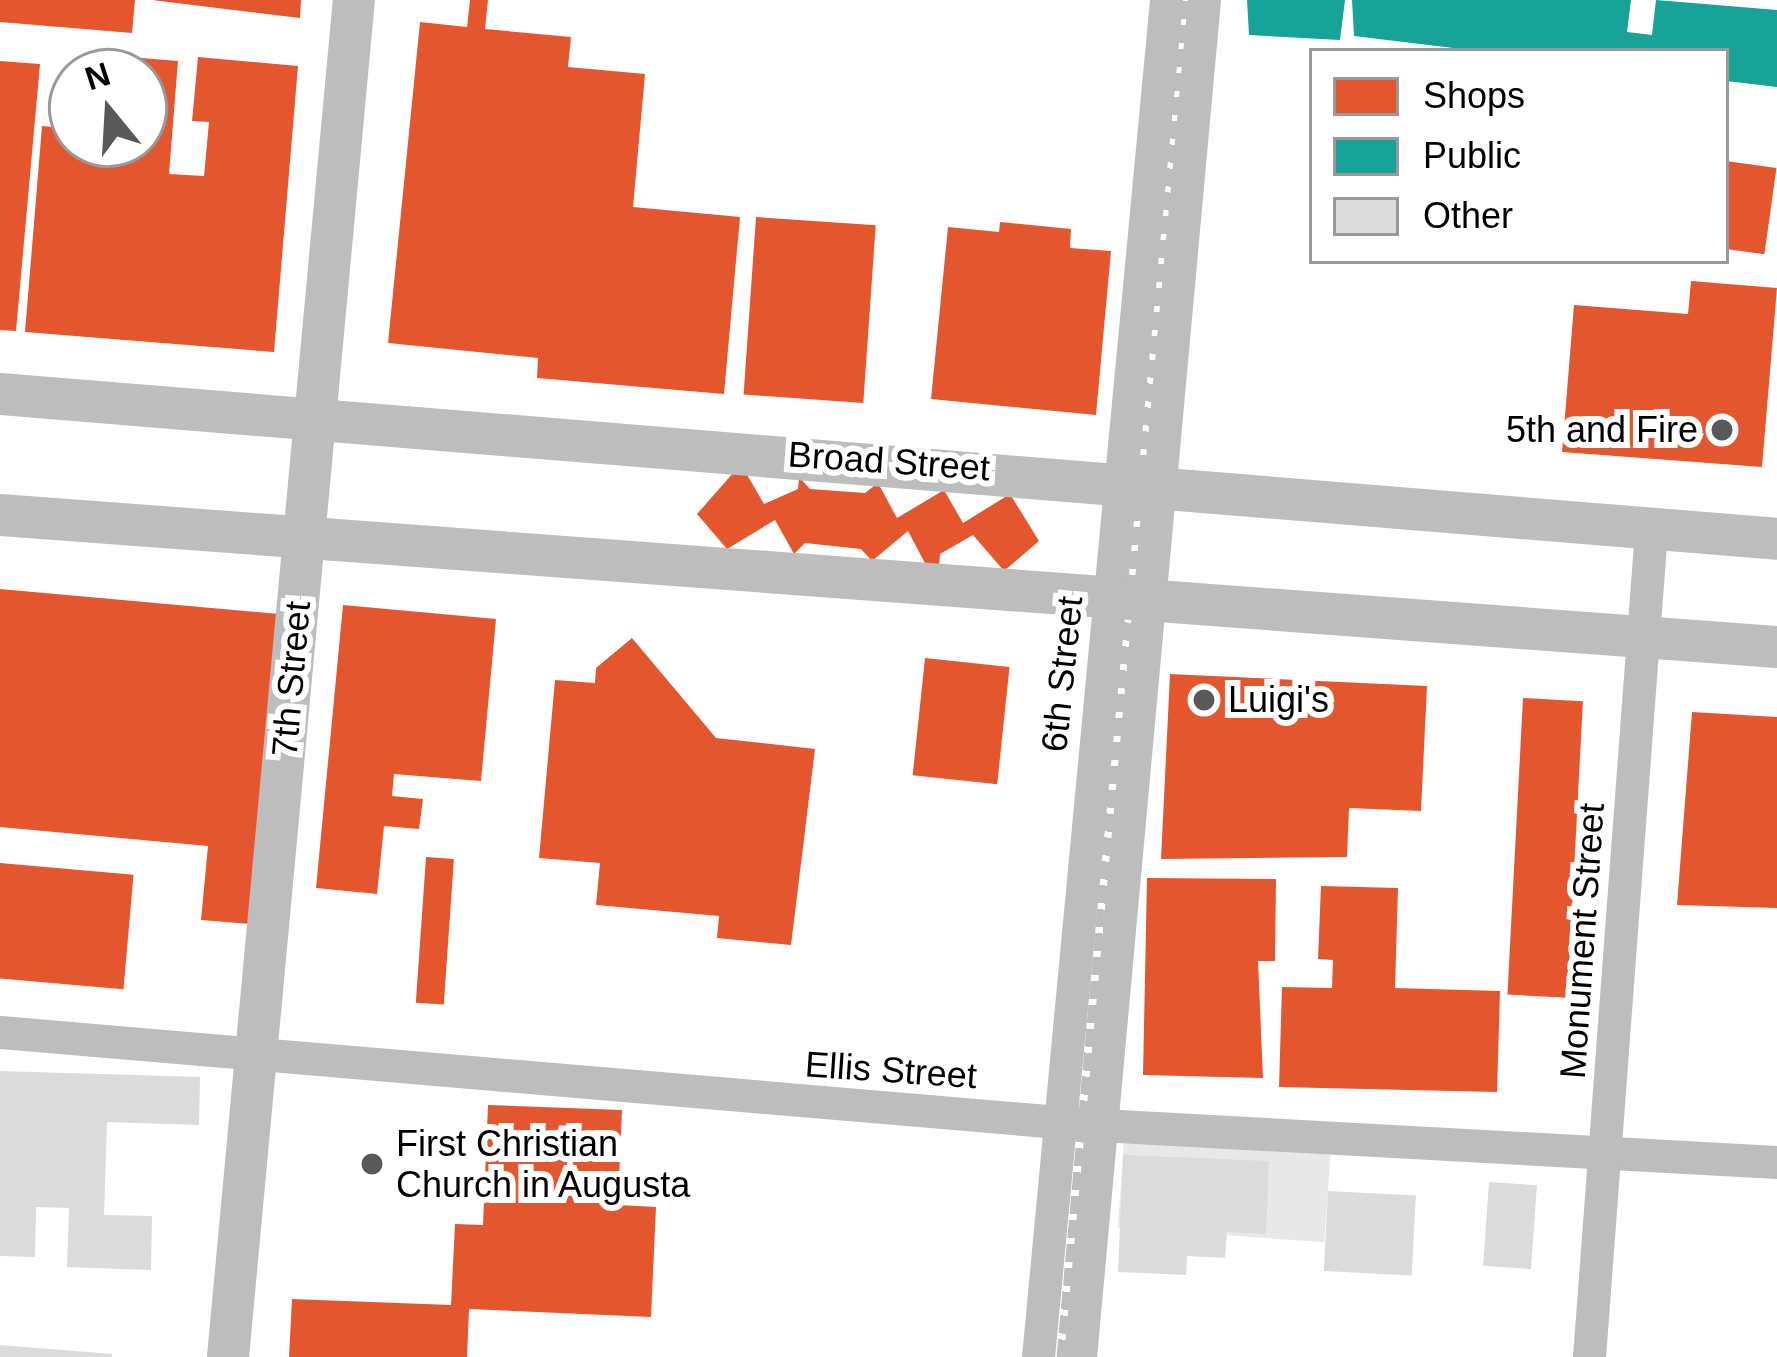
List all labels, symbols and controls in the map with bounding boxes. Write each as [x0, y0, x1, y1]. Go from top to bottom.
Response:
north arrow [48, 48, 168, 168]
legend [1309, 48, 1729, 264]
text: N [81, 55, 115, 97]
text: Shops [1423, 75, 1525, 116]
text: Public [1423, 135, 1521, 176]
text: Other [1423, 195, 1513, 236]
place label: 5th and Fire [1506, 408, 1698, 452]
marker: 5th and Fire [1709, 417, 1735, 443]
street label: Broad Street [787, 432, 991, 490]
street label: 6th Street [1032, 594, 1092, 754]
street label: 7th Street [263, 599, 319, 759]
place label: Luigi's [1228, 678, 1329, 722]
marker: Luigi's [1191, 687, 1217, 713]
street label: Monument Street [1551, 802, 1613, 1080]
street label: Ellis Street [804, 1042, 978, 1098]
place label: First Christian Church in Augusta [396, 1121, 692, 1206]
marker: First Christian Church in Augusta [359, 1151, 385, 1177]

